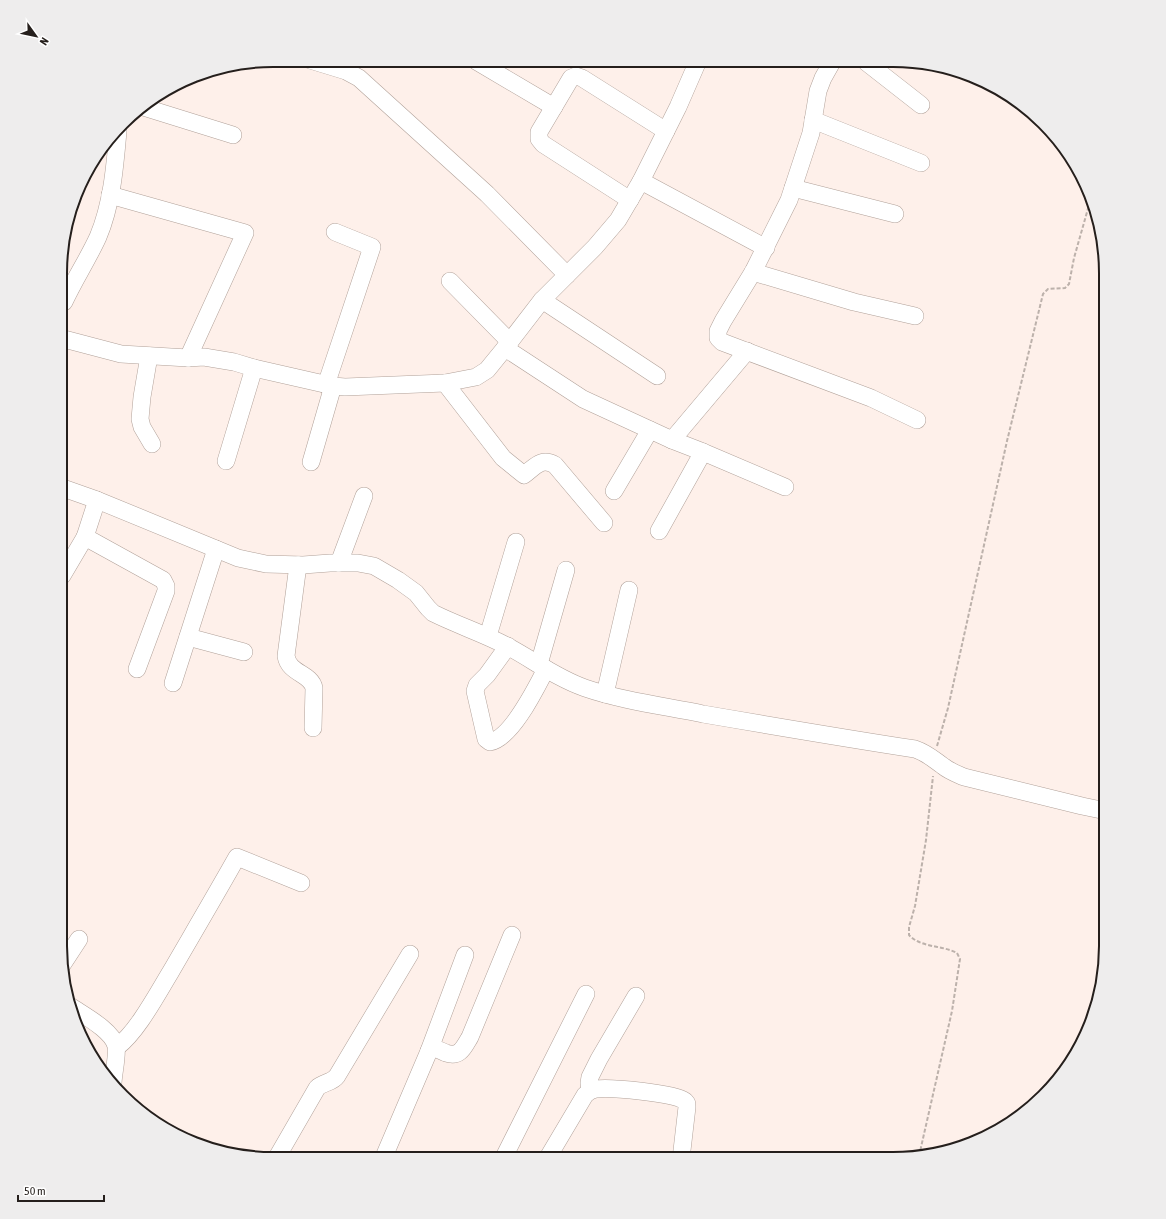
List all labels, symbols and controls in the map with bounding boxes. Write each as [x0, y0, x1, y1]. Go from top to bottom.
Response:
north arrow [16, 16, 56, 56]
text: N [38, 35, 51, 47]
scale bar [18, 1177, 104, 1203]
text: 50 m [24, 1184, 46, 1198]

